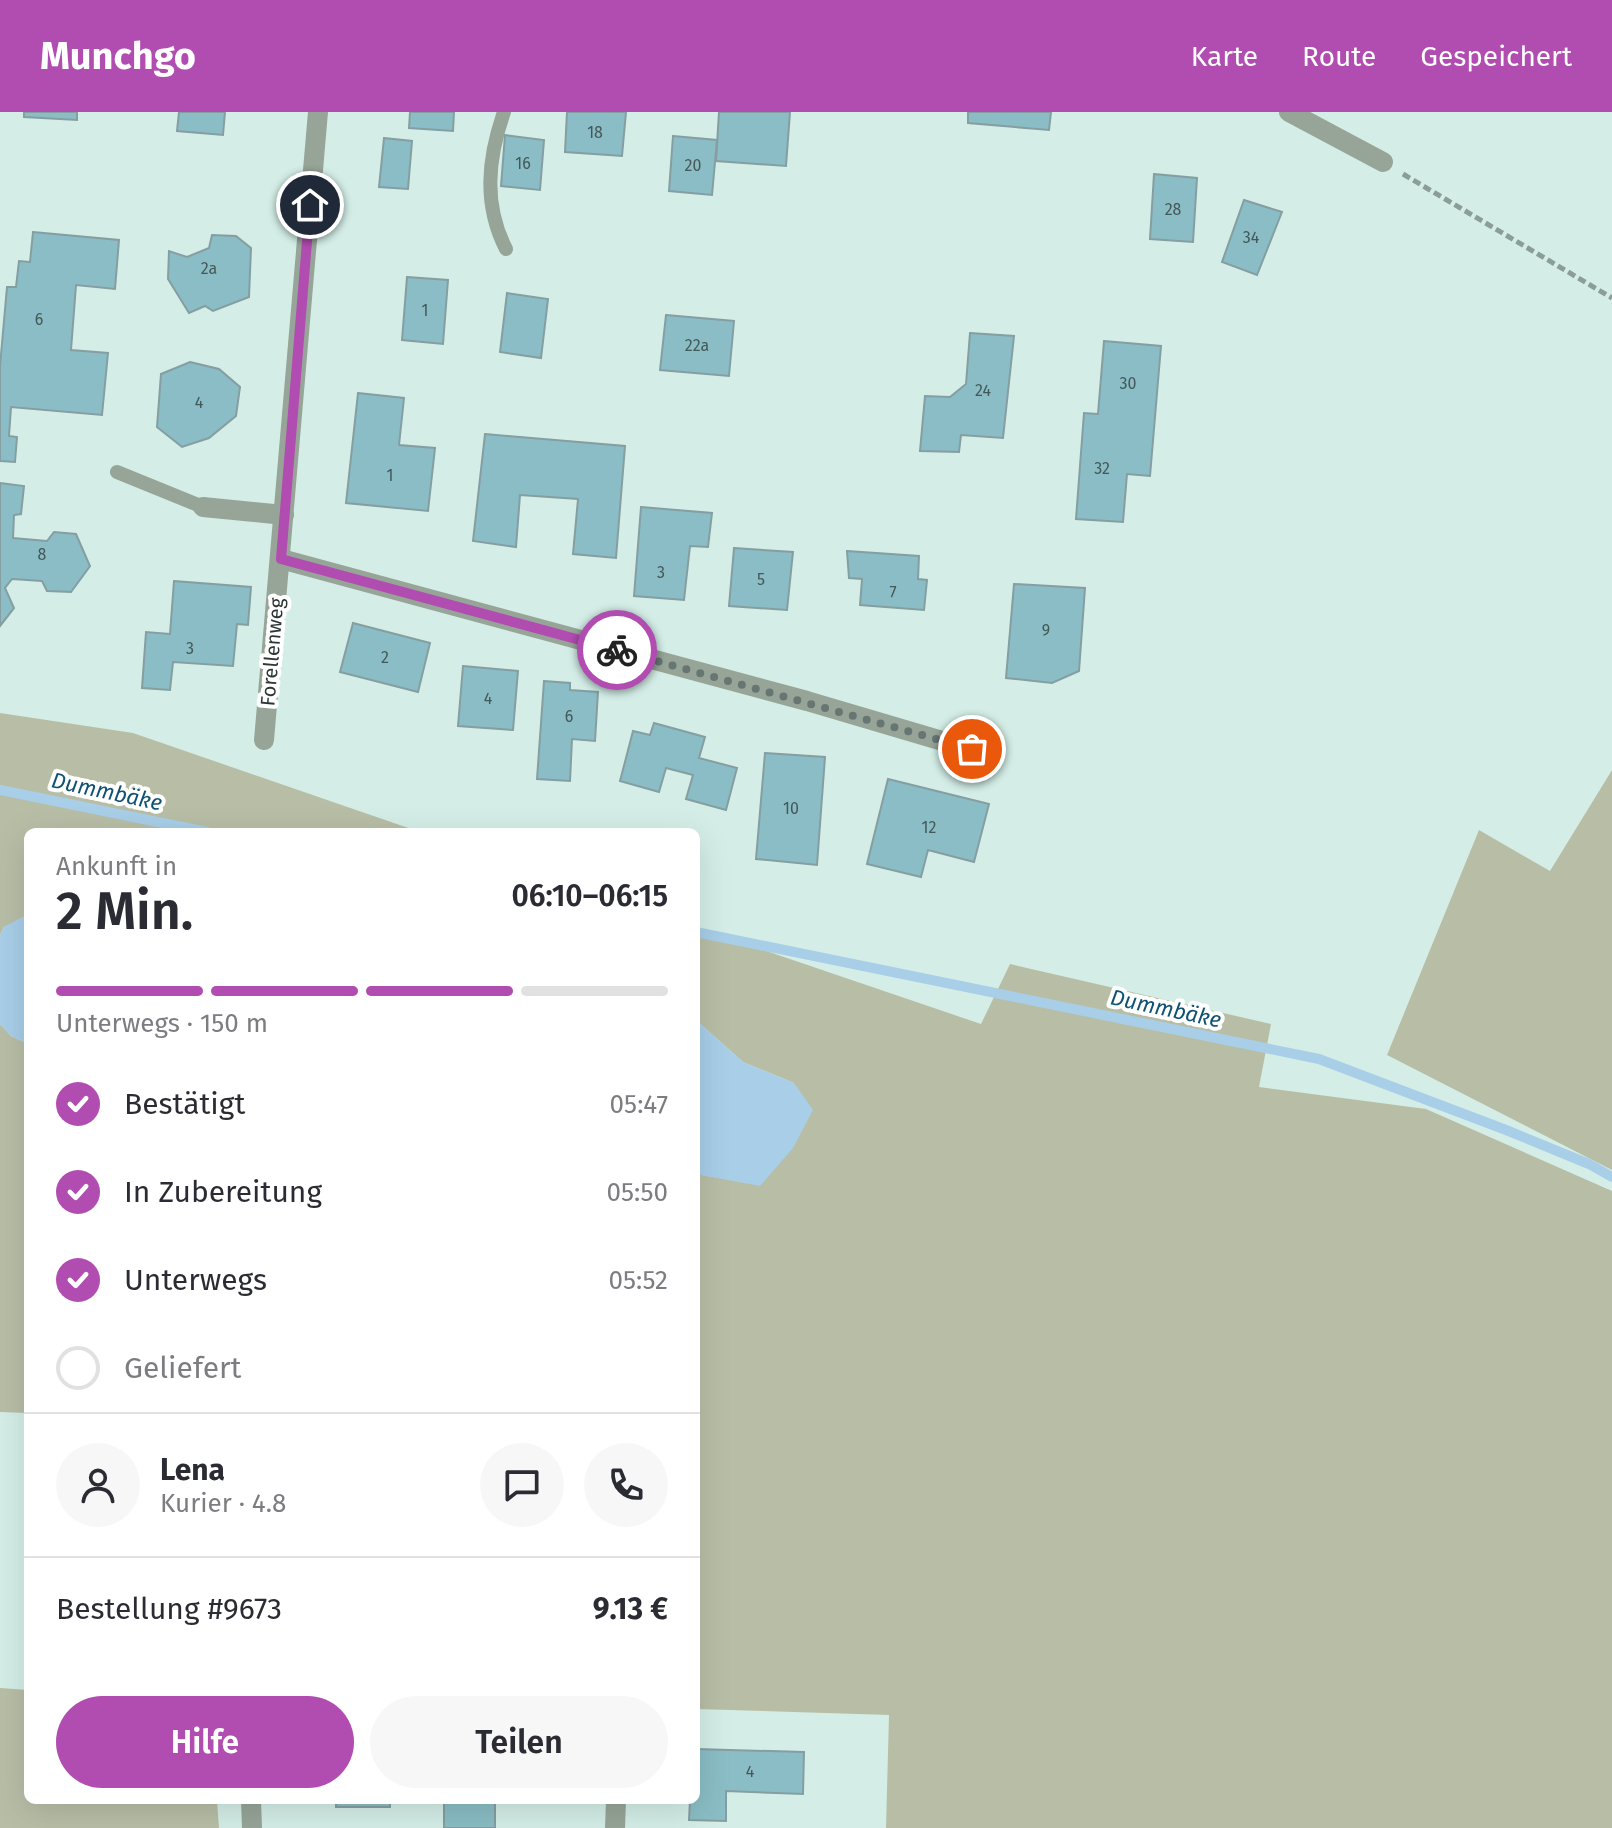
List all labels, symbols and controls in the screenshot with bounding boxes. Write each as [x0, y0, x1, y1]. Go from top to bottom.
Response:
text: Munchgo [40, 33, 196, 79]
text: Karte [1191, 40, 1258, 73]
text: Route [1302, 40, 1376, 73]
text: Gespeichert [1420, 40, 1572, 73]
house number: 18 [587, 123, 603, 142]
house number: 16 [515, 154, 531, 173]
house number: 20 [685, 156, 701, 175]
pin [276, 171, 344, 239]
icon: home [288, 183, 332, 227]
house number: 28 [1165, 200, 1182, 219]
house number: 34 [1243, 228, 1260, 247]
house number: 2a [201, 259, 217, 278]
house number: 1 [422, 301, 428, 320]
house number: 6 [35, 310, 43, 329]
house number: 22a [685, 336, 709, 355]
house number: 30 [1120, 374, 1137, 393]
house number: 24 [975, 381, 991, 400]
house number: 4 [195, 393, 204, 412]
house number: 32 [1094, 459, 1110, 478]
house number: 1 [387, 466, 393, 485]
house number: 8 [38, 545, 47, 564]
house number: 3 [657, 563, 665, 582]
house number: 5 [757, 570, 765, 589]
house number: 7 [889, 583, 897, 602]
street label: Forellenweg [255, 596, 289, 707]
courier [577, 610, 657, 690]
house number: 9 [1042, 621, 1050, 640]
icon: bike [595, 628, 639, 672]
house number: 3 [186, 639, 194, 658]
house number: 2 [381, 648, 389, 667]
house number: 4 [484, 689, 493, 708]
house number: 6 [565, 707, 573, 726]
pin [938, 715, 1006, 783]
icon: bag [950, 727, 994, 771]
water label: Dummbäke [49, 767, 165, 816]
house number: 10 [783, 799, 799, 818]
house number: 12 [922, 818, 936, 837]
text: Ankunft in [56, 851, 177, 882]
text: 06:10–06:15 [511, 878, 668, 914]
text: 2 Min. [56, 880, 193, 943]
water label: Dummbäke [1108, 984, 1224, 1033]
text: Unterwegs · 150 m [56, 1008, 268, 1039]
icon: check [56, 1082, 100, 1126]
text: Bestätigt [124, 1086, 245, 1122]
text: 05:47 [610, 1089, 668, 1120]
icon: check [56, 1170, 100, 1214]
text: In Zubereitung [124, 1174, 322, 1210]
text: 05:50 [607, 1177, 668, 1208]
icon: check [56, 1258, 100, 1302]
text: Unterwegs [124, 1262, 267, 1298]
text: 05:52 [609, 1265, 668, 1296]
text: Geliefert [124, 1350, 241, 1386]
button: person [56, 1443, 140, 1527]
button: chat [480, 1443, 564, 1527]
button: phone [584, 1443, 668, 1527]
text: Lena [160, 1452, 225, 1488]
text: Kurier · 4.8 [160, 1488, 286, 1519]
text: Bestellung #9673 [56, 1591, 282, 1627]
text: 9.13 € [593, 1591, 668, 1627]
button: Hilfe [56, 1696, 354, 1788]
button: Teilen [370, 1696, 668, 1788]
house number: 4 [746, 1762, 755, 1781]

